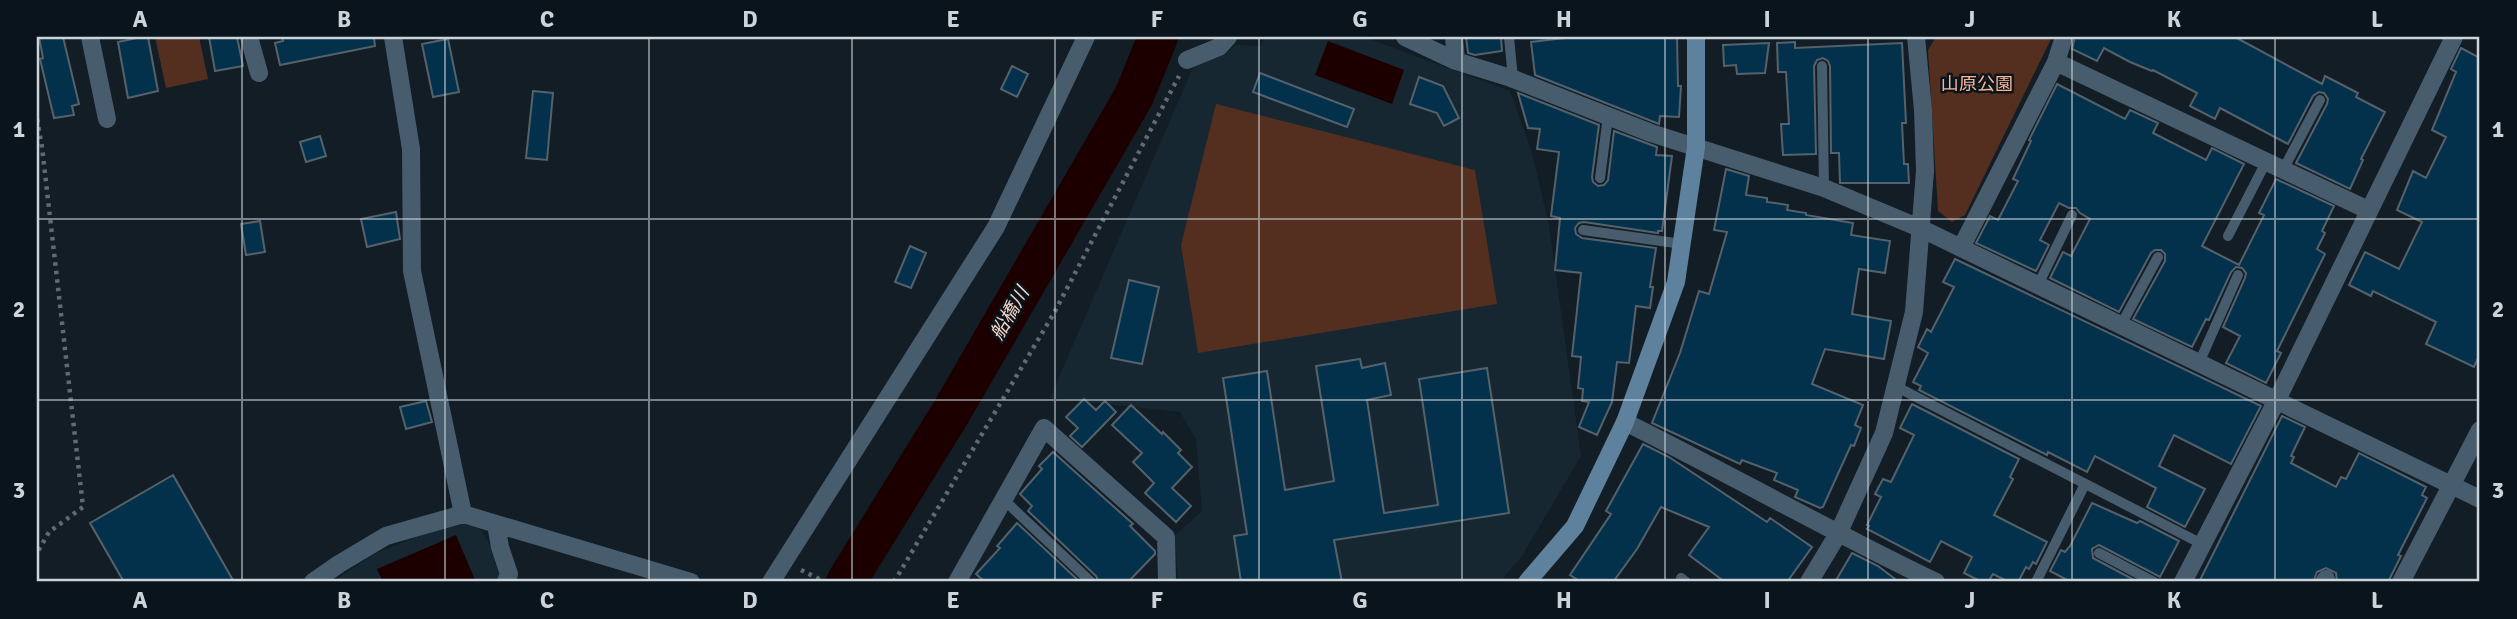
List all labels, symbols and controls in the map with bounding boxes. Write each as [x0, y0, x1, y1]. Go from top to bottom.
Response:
text: A [133, 5, 148, 34]
text: B [337, 5, 351, 34]
text: C [540, 5, 554, 34]
text: D [742, 5, 758, 34]
text: E [946, 5, 960, 34]
text: F [1151, 5, 1163, 34]
text: G [1352, 5, 1368, 34]
text: H [1556, 5, 1572, 34]
text: I [1763, 5, 1771, 34]
text: J [1965, 5, 1975, 34]
text: K [2167, 5, 2182, 34]
text: L [2371, 5, 2383, 34]
park label: 山原公園 [1941, 73, 2013, 95]
text: 1 [13, 115, 25, 144]
text: 1 [2492, 115, 2504, 144]
water label: 船橋川 [985, 281, 1036, 344]
text: 2 [13, 295, 25, 324]
text: 2 [2492, 295, 2504, 324]
text: 3 [13, 476, 25, 505]
text: 3 [2492, 476, 2504, 505]
text: A [133, 586, 148, 615]
text: B [337, 586, 351, 615]
text: C [540, 586, 554, 615]
text: D [742, 586, 758, 615]
text: E [946, 586, 960, 615]
text: F [1151, 586, 1163, 615]
text: G [1352, 586, 1368, 615]
text: H [1556, 586, 1572, 615]
text: I [1763, 586, 1771, 615]
text: J [1965, 586, 1975, 615]
text: K [2167, 586, 2182, 615]
text: L [2371, 586, 2383, 615]

